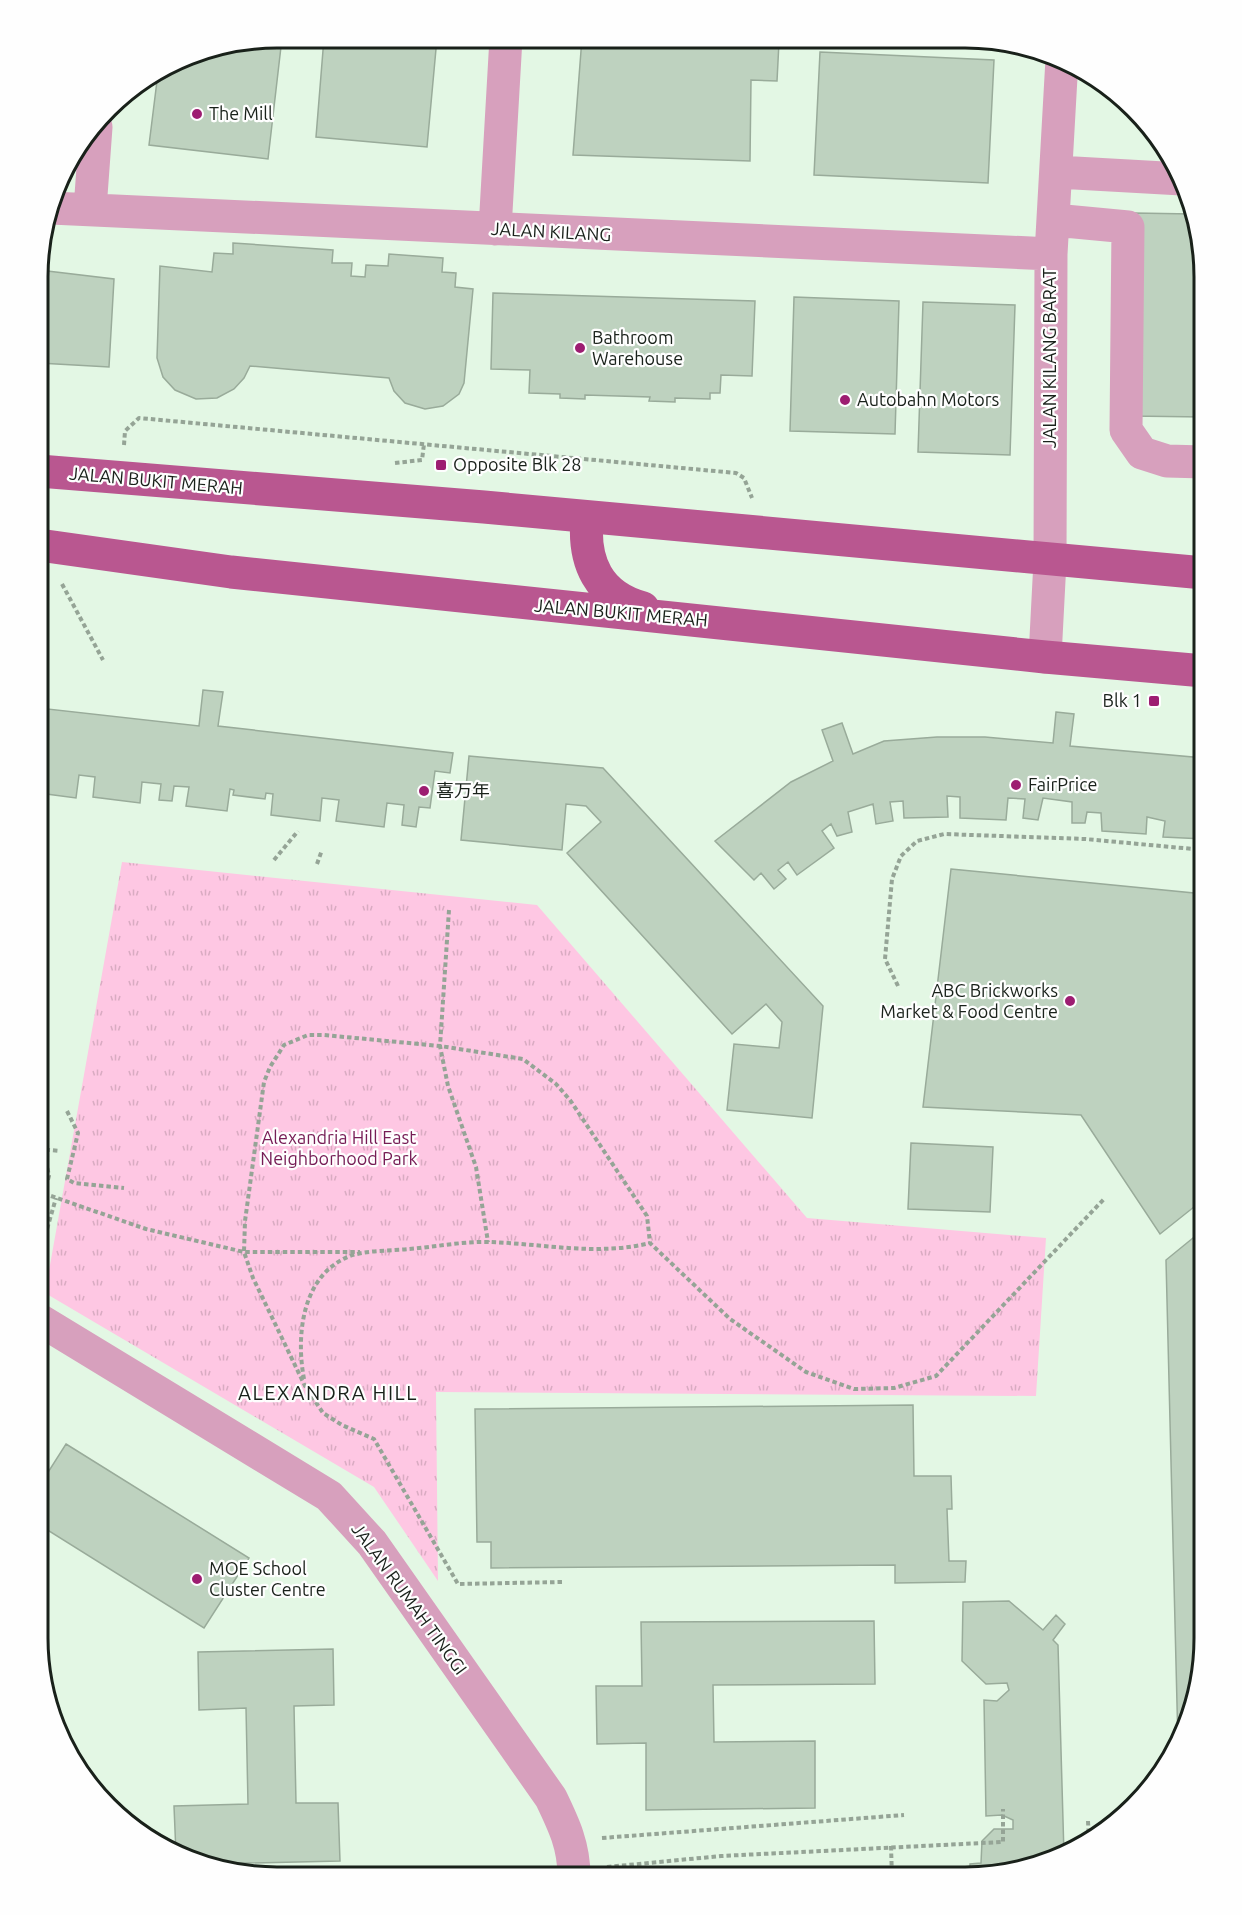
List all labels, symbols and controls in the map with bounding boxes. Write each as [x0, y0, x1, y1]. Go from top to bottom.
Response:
place label: The Mill [209, 103, 273, 123]
marker: The Mill [190, 107, 204, 121]
street label: JALAN KILANG [490, 218, 612, 244]
street label: JALAN KILANG BARAT [1039, 268, 1059, 448]
place label: Bathroom Warehouse [592, 327, 683, 368]
marker: Bathroom Warehouse [573, 341, 587, 355]
place label: Autobahn Motors [857, 389, 1000, 409]
marker: Autobahn Motors [838, 393, 852, 407]
place label: Opposite Blk 28 [453, 454, 582, 474]
marker: Opposite Blk 28 [434, 458, 448, 472]
street label: JALAN BUKIT MERAH [69, 462, 244, 498]
street label: JALAN BUKIT MERAH [534, 594, 709, 630]
place label: Blk 1 [1102, 690, 1142, 710]
marker: Blk 1 [1147, 694, 1161, 708]
place label: FairPrice [1028, 774, 1097, 794]
marker: FairPrice [1009, 778, 1023, 792]
place label: 喜万年 [436, 780, 490, 800]
marker: 喜万年 [417, 784, 431, 798]
place label: ABC Brickworks Market & Food Centre [880, 980, 1058, 1021]
marker: ABC Brickworks Market & Food Centre [1063, 994, 1077, 1008]
park label: Alexandria Hill East Neighborhood Park [260, 1127, 418, 1168]
district label: ALEXANDRA HILL [238, 1381, 418, 1404]
street label: JALAN RUMAH TINGGI [348, 1519, 471, 1678]
place label: MOE School Cluster Centre [209, 1558, 326, 1599]
marker: MOE School Cluster Centre [190, 1572, 204, 1586]

